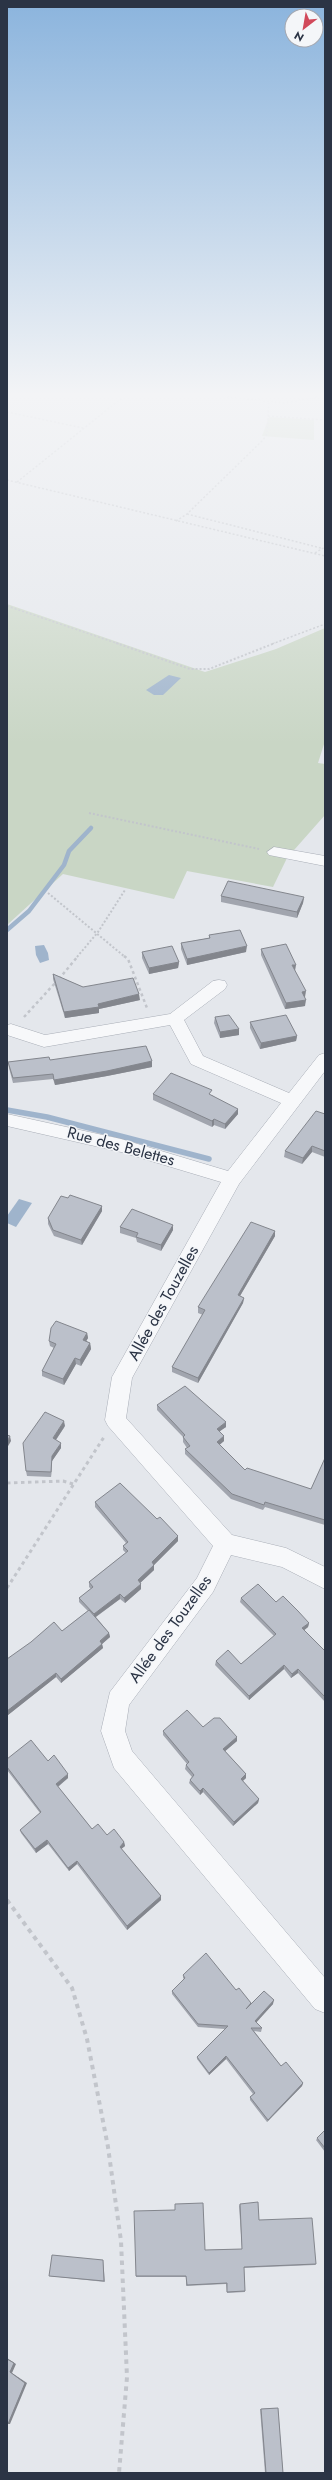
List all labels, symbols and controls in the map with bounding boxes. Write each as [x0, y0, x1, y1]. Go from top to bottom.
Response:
north arrow [284, 8, 324, 48]
text: N [291, 27, 307, 46]
street label: Rue des Belettes [65, 1121, 177, 1171]
street label: Allée des Touzelles [122, 1241, 204, 1365]
street label: Allée des Touzelles [123, 1570, 217, 1688]

